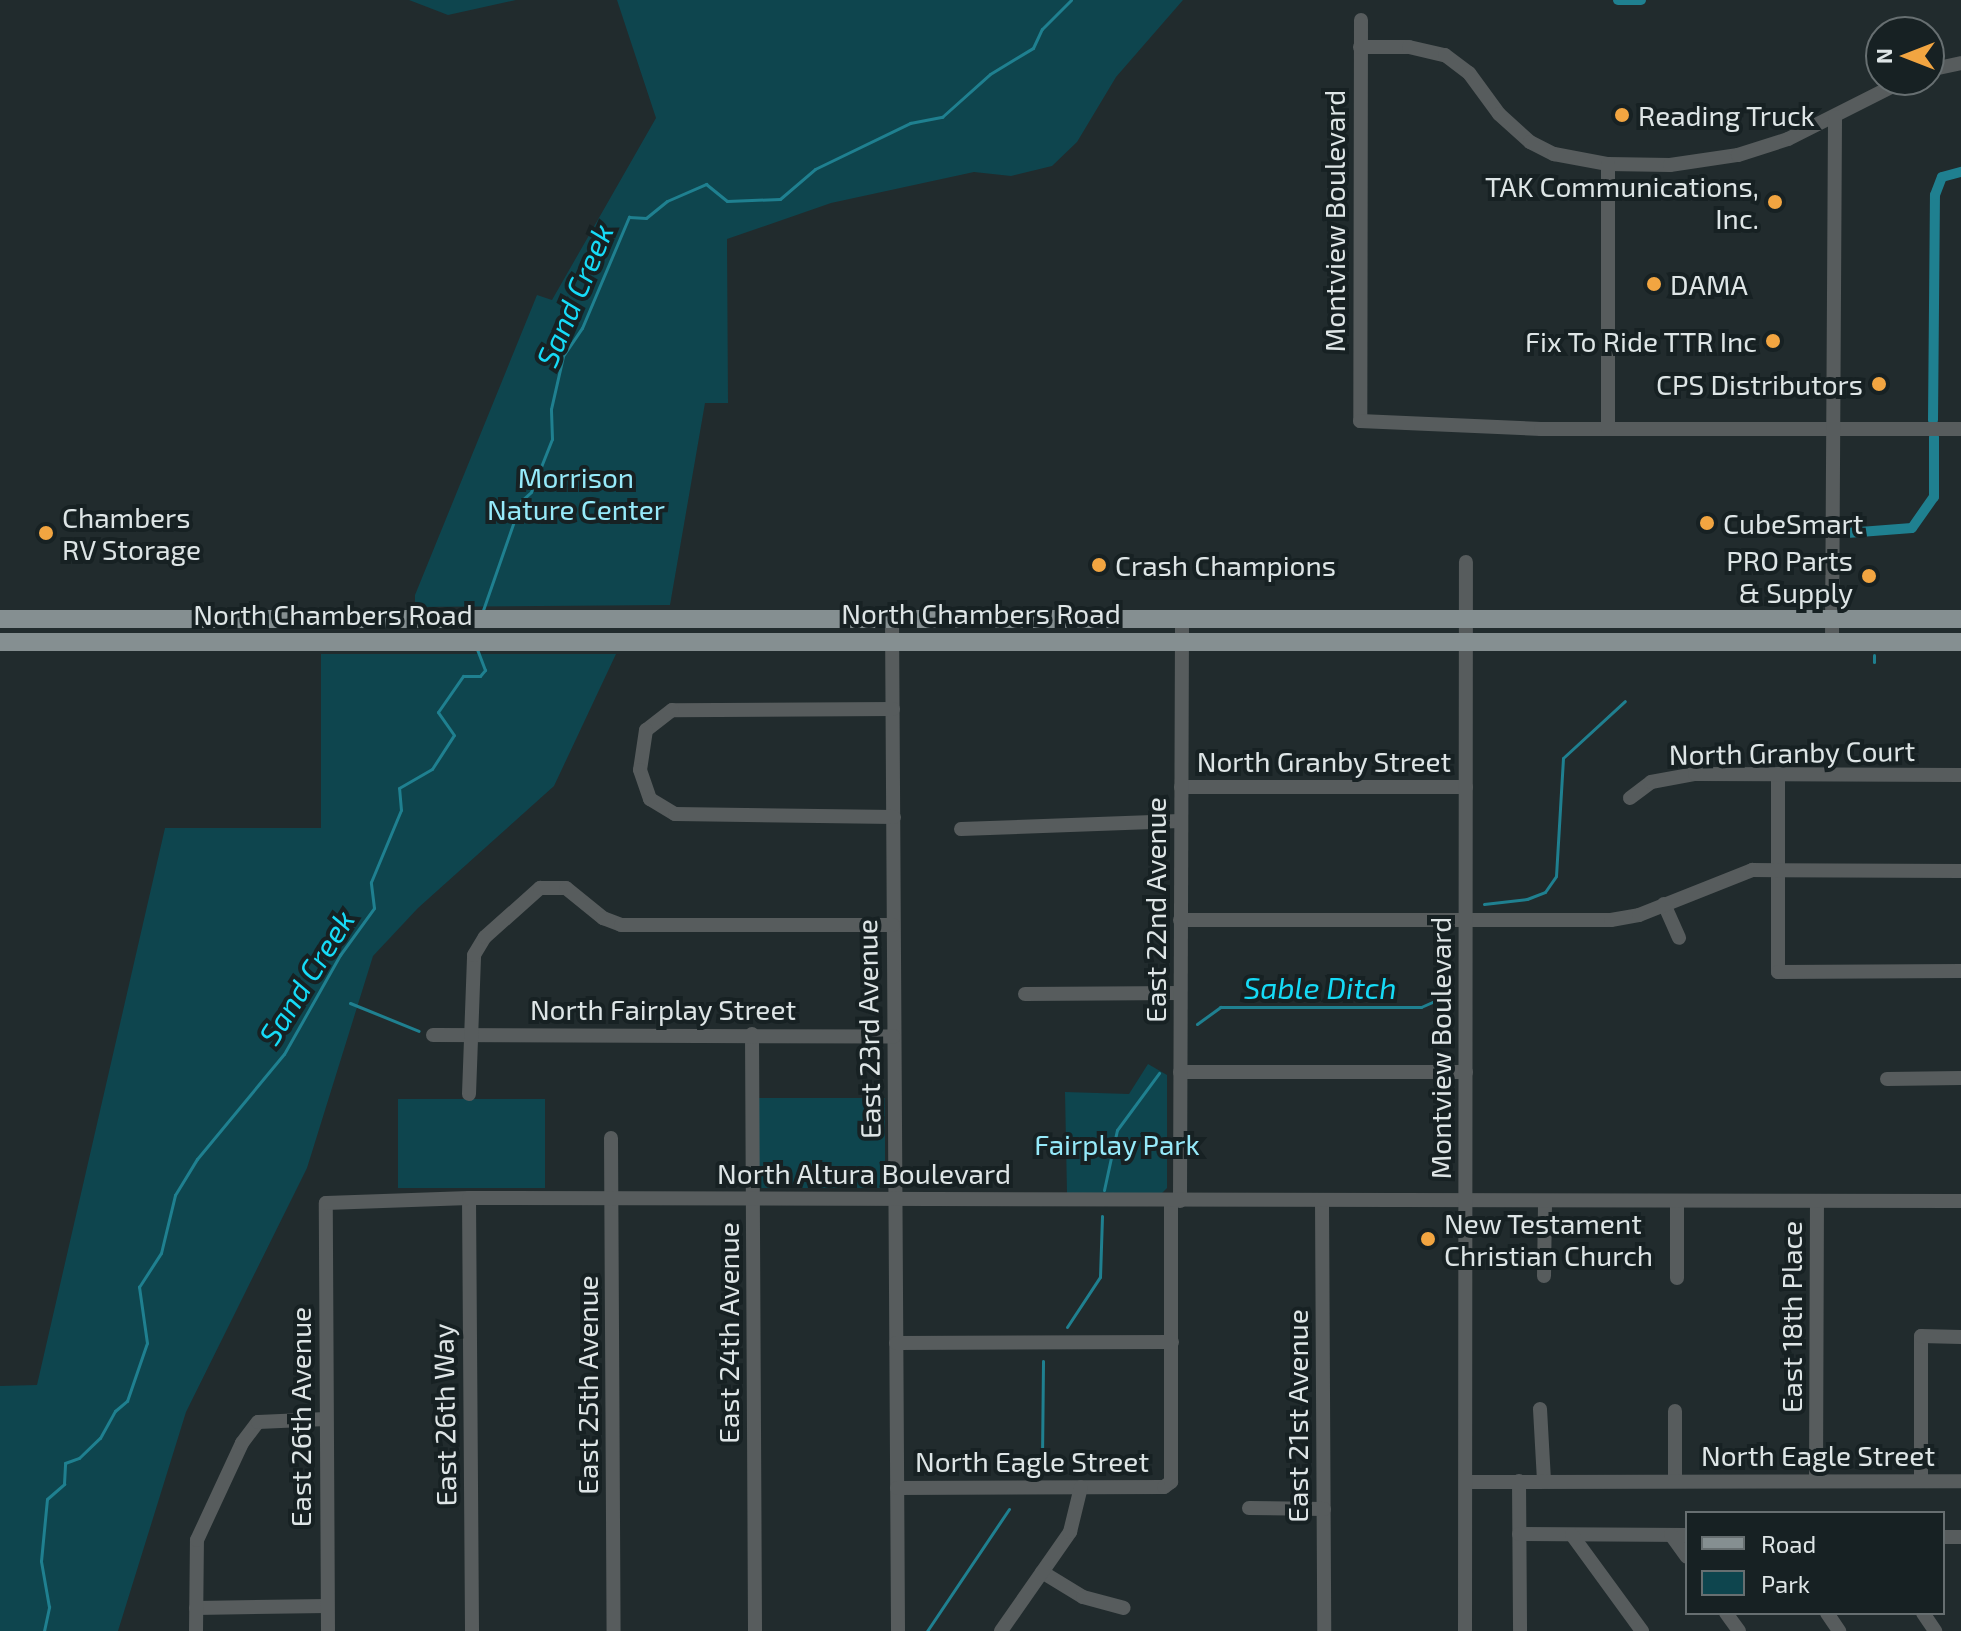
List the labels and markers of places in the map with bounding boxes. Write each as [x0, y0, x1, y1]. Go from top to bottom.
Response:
place label: Reading Truck [1638, 98, 1815, 132]
marker: Reading Truck [1613, 106, 1631, 124]
place label: TAK Communications, Inc. [1485, 169, 1759, 235]
marker: TAK Communications, Inc. [1766, 193, 1784, 211]
place label: DAMA [1670, 267, 1748, 301]
marker: DAMA [1645, 275, 1663, 293]
place label: Fix To Ride TTR Inc [1524, 324, 1757, 358]
marker: Fix To Ride TTR Inc [1764, 332, 1782, 350]
place label: CPS Distributors [1656, 367, 1863, 401]
marker: CPS Distributors [1870, 375, 1888, 393]
place label: Chambers RV Storage [62, 500, 202, 566]
place label: CubeSmart [1723, 506, 1863, 540]
marker: CubeSmart [1698, 514, 1716, 532]
marker: Chambers RV Storage [37, 524, 55, 542]
place label: PRO Parts & Supply [1726, 543, 1853, 609]
place label: Crash Champions [1115, 548, 1336, 582]
marker: Crash Champions [1090, 556, 1108, 574]
marker: PRO Parts & Supply [1860, 567, 1878, 585]
place label: New Testament Christian Church [1444, 1206, 1653, 1272]
marker: New Testament Christian Church [1419, 1230, 1437, 1248]

